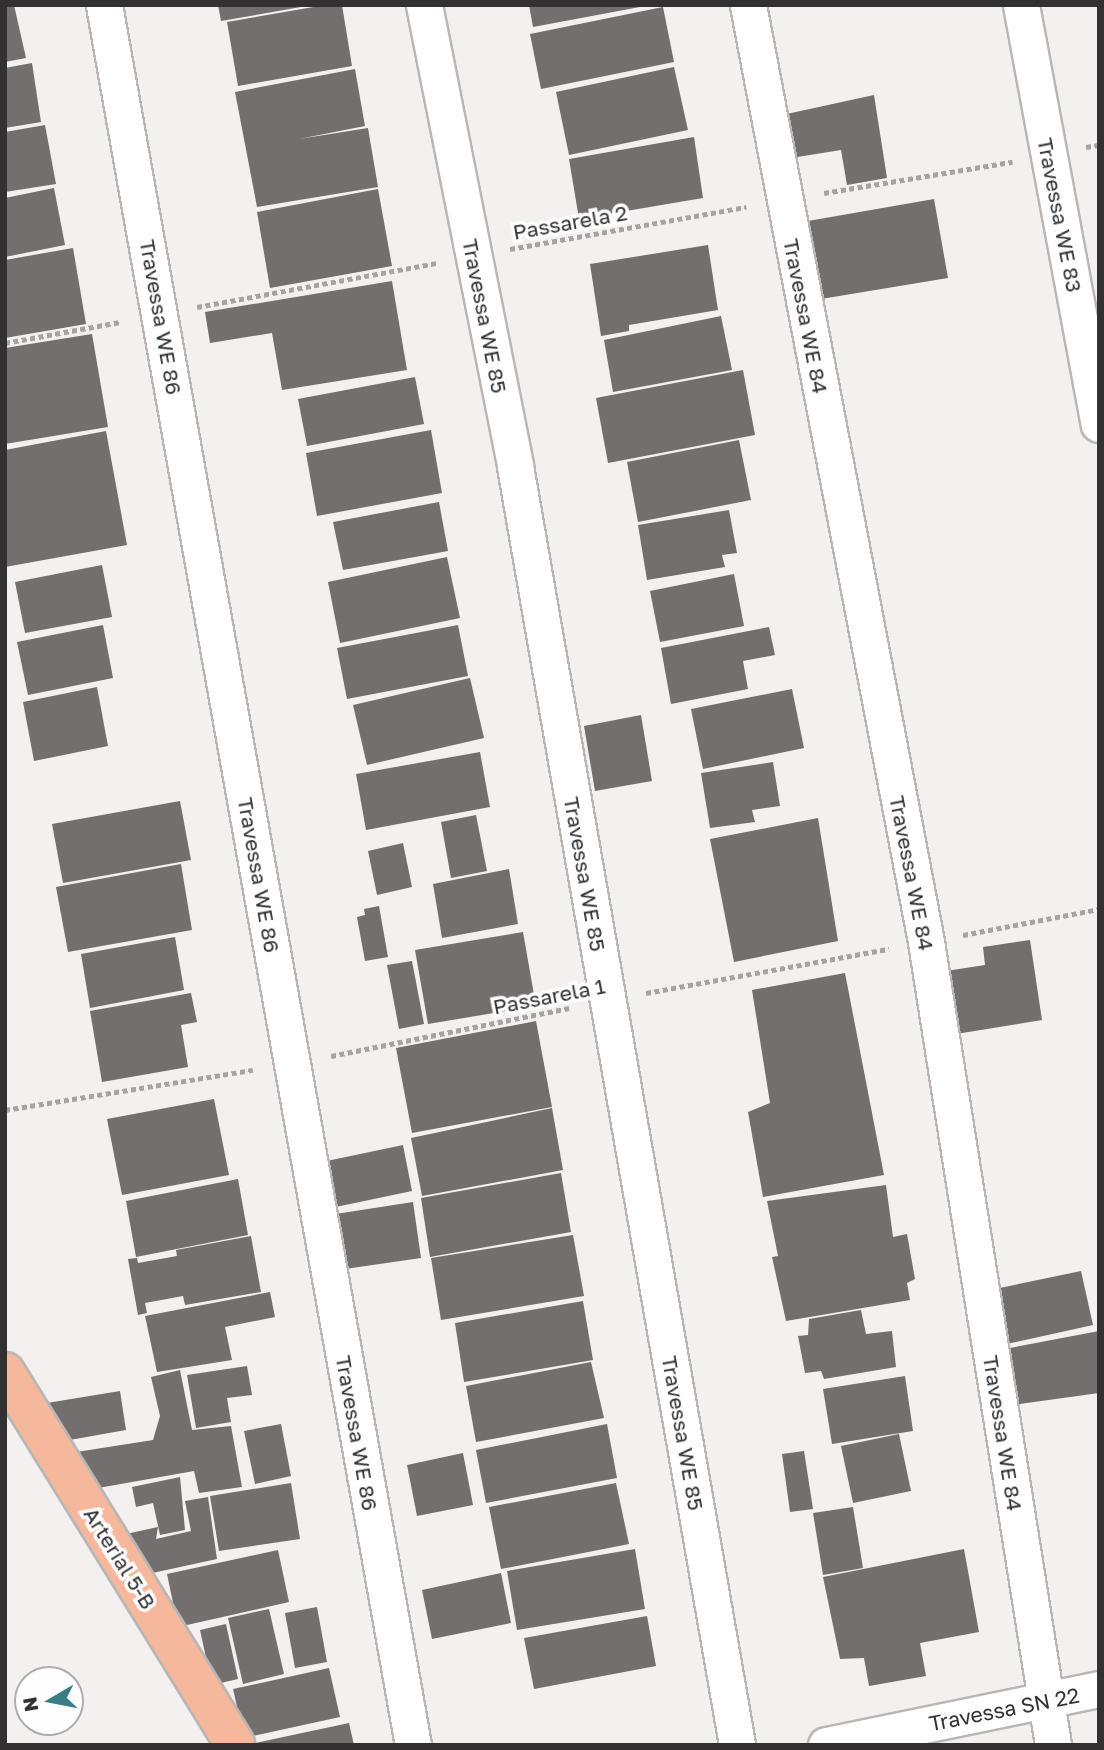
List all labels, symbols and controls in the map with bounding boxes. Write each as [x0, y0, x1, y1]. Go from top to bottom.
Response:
street label: Travessa WE 83 [1033, 136, 1087, 294]
street label: Passarela 2 [511, 200, 629, 244]
street label: Travessa WE 84 [779, 236, 833, 396]
street label: Travessa WE 86 [135, 237, 187, 397]
street label: Travessa WE 85 [458, 237, 512, 395]
street label: Travessa WE 84 [885, 793, 939, 953]
street label: Travessa WE 86 [233, 795, 285, 955]
street label: Travessa WE 85 [559, 795, 611, 953]
street label: Passarela 1 [491, 973, 607, 1019]
street label: Travessa WE 86 [331, 1353, 383, 1513]
street label: Travessa WE 84 [978, 1353, 1028, 1513]
street label: Travessa WE 85 [657, 1354, 709, 1512]
street label: Arterial 5-B [79, 1502, 161, 1614]
north arrow [14, 1666, 84, 1736]
street label: Travessa SN 22 [927, 1682, 1081, 1736]
text: N [17, 1695, 42, 1714]

